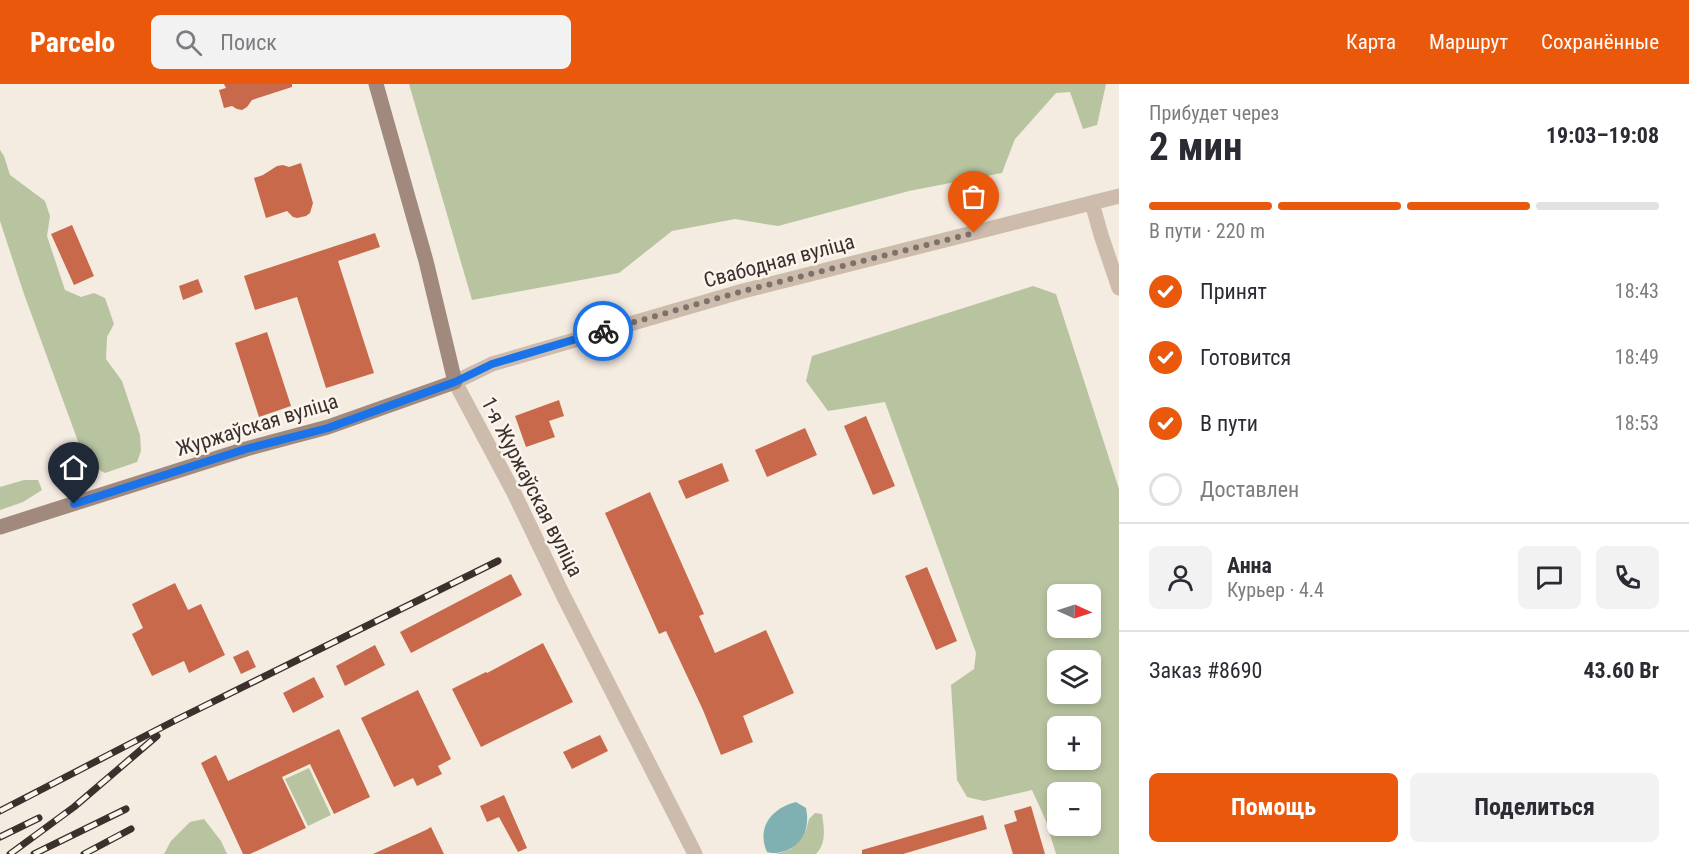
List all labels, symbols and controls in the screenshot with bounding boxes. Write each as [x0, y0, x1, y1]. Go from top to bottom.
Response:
search box [151, 15, 571, 69]
text: Parcelo [30, 26, 115, 59]
icon: search [172, 26, 205, 59]
text: Поиск [220, 30, 277, 55]
text: Карта [1346, 30, 1396, 54]
text: Маршрут [1429, 30, 1508, 54]
text: Сохранённые [1541, 30, 1659, 54]
text: Прибудет через [1149, 101, 1279, 125]
text: 19:03–19:08 [1546, 123, 1659, 148]
text: 2 мин [1149, 124, 1243, 170]
pin [948, 171, 999, 233]
icon: bag [957, 180, 990, 213]
text: В пути · 220 m [1149, 219, 1265, 243]
street label: Свабодная вуліца [701, 229, 857, 293]
icon: check [1149, 275, 1182, 308]
text: Принят [1200, 279, 1267, 304]
text: 18:43 [1615, 279, 1659, 303]
courier [573, 301, 633, 361]
icon: bike [587, 315, 620, 348]
icon: check [1149, 341, 1182, 374]
text: Готовится [1200, 345, 1291, 370]
text: 18:49 [1615, 345, 1659, 369]
street label: Журжаўская вуліца [173, 389, 341, 461]
street label: 1-я Журжаўская вуліца [476, 393, 588, 581]
icon: check [1149, 407, 1182, 440]
text: В пути [1200, 411, 1258, 436]
text: 18:53 [1615, 411, 1659, 435]
pin [48, 442, 99, 504]
icon: home [57, 451, 90, 484]
text: Доставлен [1200, 477, 1299, 502]
button: person [1149, 546, 1212, 609]
button: chat [1518, 546, 1581, 609]
button: phone [1596, 546, 1659, 609]
text: Анна [1227, 553, 1272, 578]
text: Курьер · 4.4 [1227, 578, 1324, 602]
north arrow [1047, 584, 1101, 638]
map controls [1047, 584, 1101, 836]
button: layers [1047, 650, 1101, 704]
text: Заказ #8690 [1149, 658, 1262, 683]
text: 43.60 Br [1583, 658, 1659, 683]
button: + [1047, 716, 1101, 770]
button: Помощь [1149, 773, 1398, 842]
button: Поделиться [1410, 773, 1659, 842]
button: − [1047, 782, 1101, 836]

